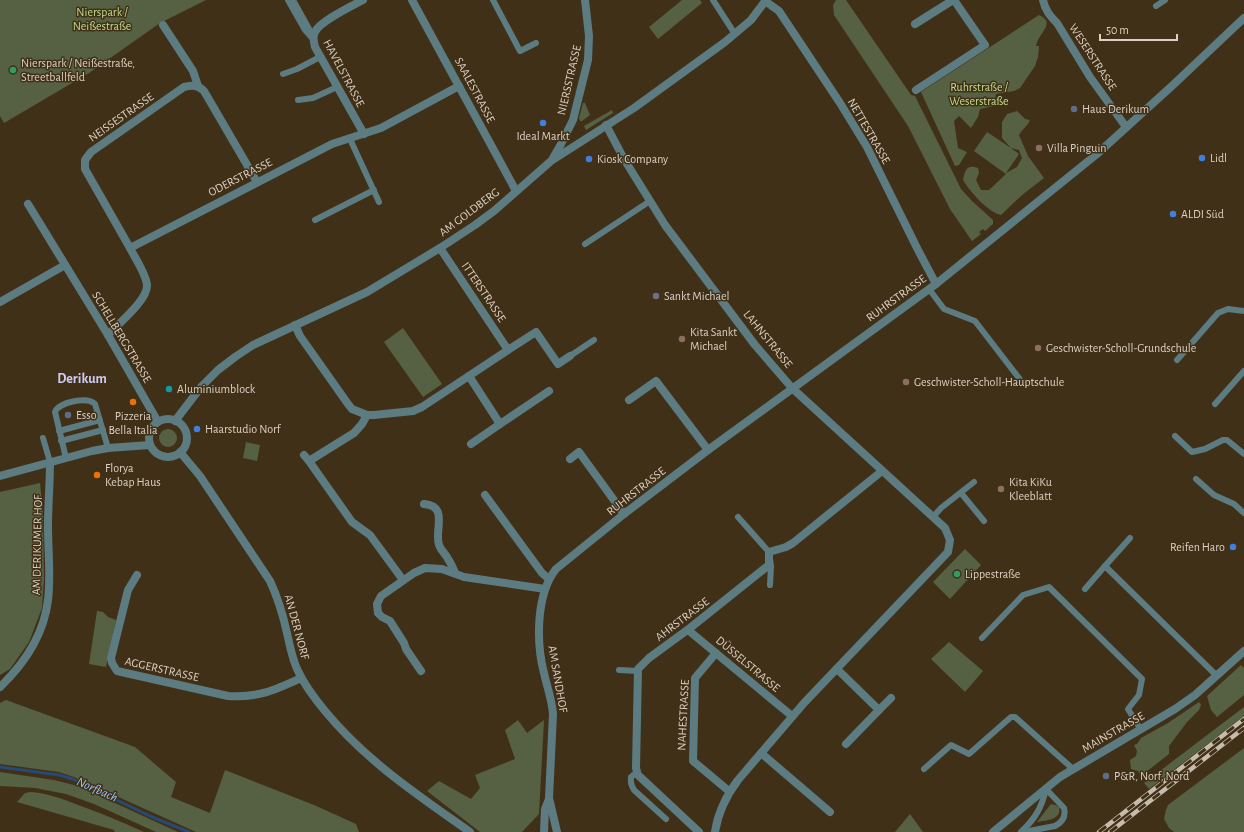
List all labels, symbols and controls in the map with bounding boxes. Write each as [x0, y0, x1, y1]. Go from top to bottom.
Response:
park label: Nierspark / Neißestraße [73, 6, 131, 32]
scale bar [1100, 16, 1177, 42]
street label: WESERSTRASSE [1067, 22, 1119, 93]
text: 50 m [1106, 24, 1129, 36]
street label: HAVELSTRASSE [321, 37, 367, 109]
street label: NIERSSTRASSE [555, 44, 583, 116]
street label: SAALESTRASSE [453, 55, 497, 125]
place label: Nierspark / Neißestraße, Streetballfeld [21, 57, 135, 83]
marker: Nierspark / Neißestraße, Streetballfeld [8, 65, 18, 75]
park label: Ruhrstraße / Weserstraße [949, 81, 1009, 107]
street label: NEISSESTRASSE [86, 90, 156, 144]
street label: NETTESTRASSE [845, 96, 893, 166]
place label: Haus Derikum [1082, 103, 1149, 115]
marker: Haus Derikum [1069, 104, 1079, 114]
marker: Ideal Markt [538, 118, 548, 128]
place label: Ideal Markt [516, 130, 570, 142]
place label: Villa Pinguin [1047, 142, 1107, 154]
marker: Villa Pinguin [1034, 143, 1044, 153]
place label: Lidl [1210, 152, 1227, 164]
place label: Kiosk Company [597, 153, 668, 166]
marker: Lidl [1197, 153, 1207, 163]
marker: Kiosk Company [584, 154, 594, 164]
street label: ODERSTRASSE [206, 156, 274, 198]
street label: AM GOLDBERG [437, 186, 501, 238]
place label: ALDI Süd [1181, 208, 1224, 220]
marker: ALDI Süd [1168, 209, 1178, 219]
street label: ITTERSTRASSE [460, 260, 508, 324]
street label: RUHRSTRASSE [864, 272, 928, 324]
street label: SCHELLBERGSTRASSE [90, 289, 154, 385]
place label: Sankt Michael [664, 290, 730, 302]
marker: Sankt Michael [651, 291, 661, 301]
street label: LAHNSTRASSE [741, 308, 795, 370]
place label: Kita Sankt Michael [690, 326, 737, 352]
marker: Kita Sankt Michael [677, 334, 687, 344]
place label: Geschwister-Scholl-Grundschule [1046, 342, 1196, 354]
marker: Geschwister-Scholl-Grundschule [1033, 343, 1043, 353]
district label: Derikum [57, 372, 107, 386]
place label: Geschwister-Scholl-Hauptschule [914, 376, 1064, 388]
marker: Geschwister-Scholl-Hauptschule [901, 377, 911, 387]
place label: Aluminiumblock [177, 383, 256, 395]
marker: Aluminiumblock [164, 384, 174, 394]
marker: Pizzeria Bella Italia [128, 397, 138, 407]
place label: Esso [76, 409, 97, 421]
marker: Esso [63, 410, 73, 420]
place label: Pizzeria Bella Italia [108, 410, 158, 436]
place label: Haarstudio Norf [205, 423, 282, 435]
marker: Haarstudio Norf [192, 424, 202, 434]
place label: Florya Kebap Haus [105, 462, 161, 488]
street label: RUHRSTRASSE [604, 464, 668, 518]
marker: Florya Kebap Haus [92, 470, 102, 480]
place label: Kita KiKu Kleeblatt [1009, 476, 1052, 502]
marker: Kita KiKu Kleeblatt [996, 484, 1006, 494]
street label: AM DERIKUMER HOF [30, 494, 44, 595]
place label: Reifen Haro [1170, 541, 1225, 553]
marker: Reifen Haro [1228, 542, 1238, 552]
place label: Lippestraße [965, 568, 1020, 580]
marker: Lippestraße [952, 569, 962, 579]
street label: AN DER NORF [283, 593, 312, 662]
street label: AHRSTRASSE [653, 595, 711, 643]
street label: DÜSSELSTRASSE [714, 633, 783, 694]
street label: AM SANDHOF [546, 645, 570, 714]
street label: AGGERSTRASSE [124, 655, 200, 683]
street label: NAHESTRASSE [675, 679, 691, 751]
street label: MAINSTRASSE [1080, 709, 1146, 755]
place label: P&R, Norf, Nord [1114, 770, 1189, 782]
marker: P&R, Norf, Nord [1101, 771, 1111, 781]
water label: Norfbach [75, 775, 119, 805]

